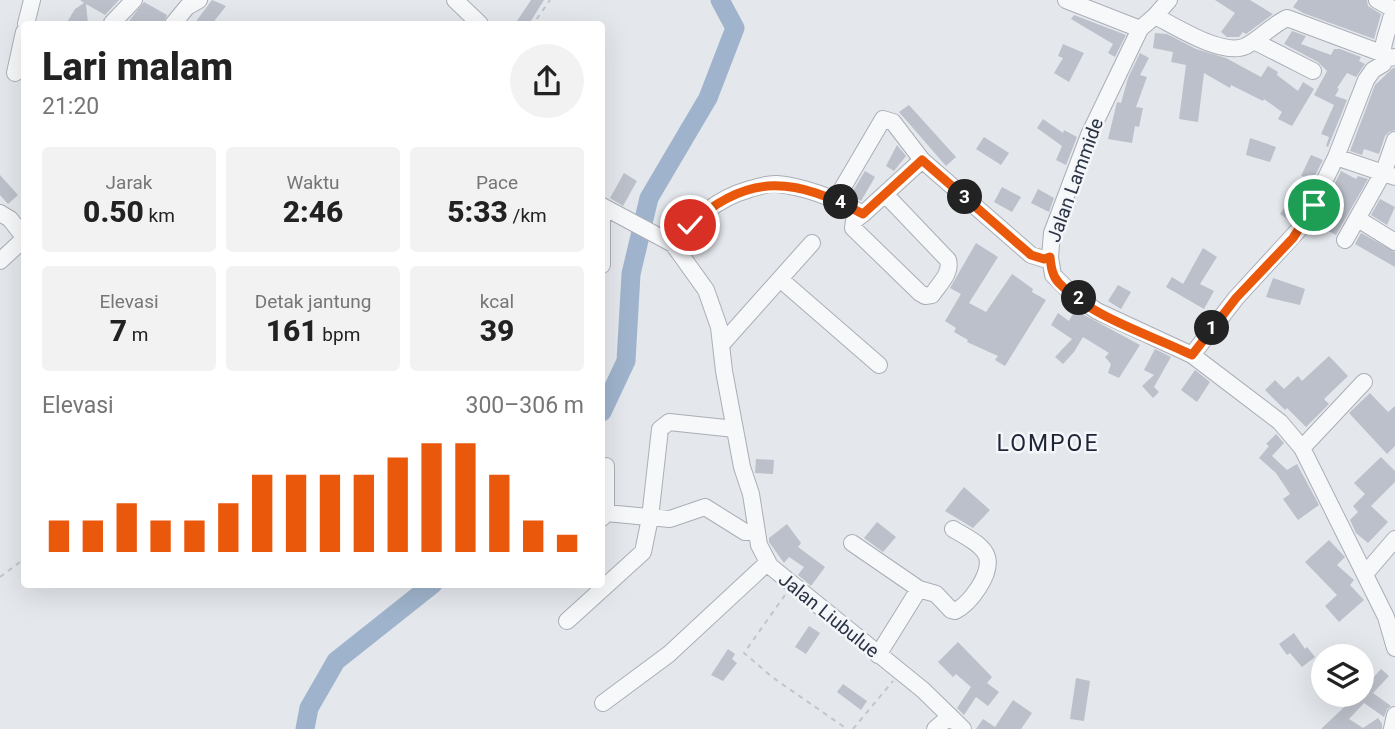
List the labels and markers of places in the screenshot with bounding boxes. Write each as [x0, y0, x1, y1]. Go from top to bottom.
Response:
pin [1284, 175, 1344, 235]
pin: 3 [948, 180, 982, 214]
pin: 4 [824, 184, 858, 220]
pin [660, 195, 720, 255]
pin: 2 [1062, 280, 1096, 316]
pin: 1 [1194, 310, 1230, 346]

